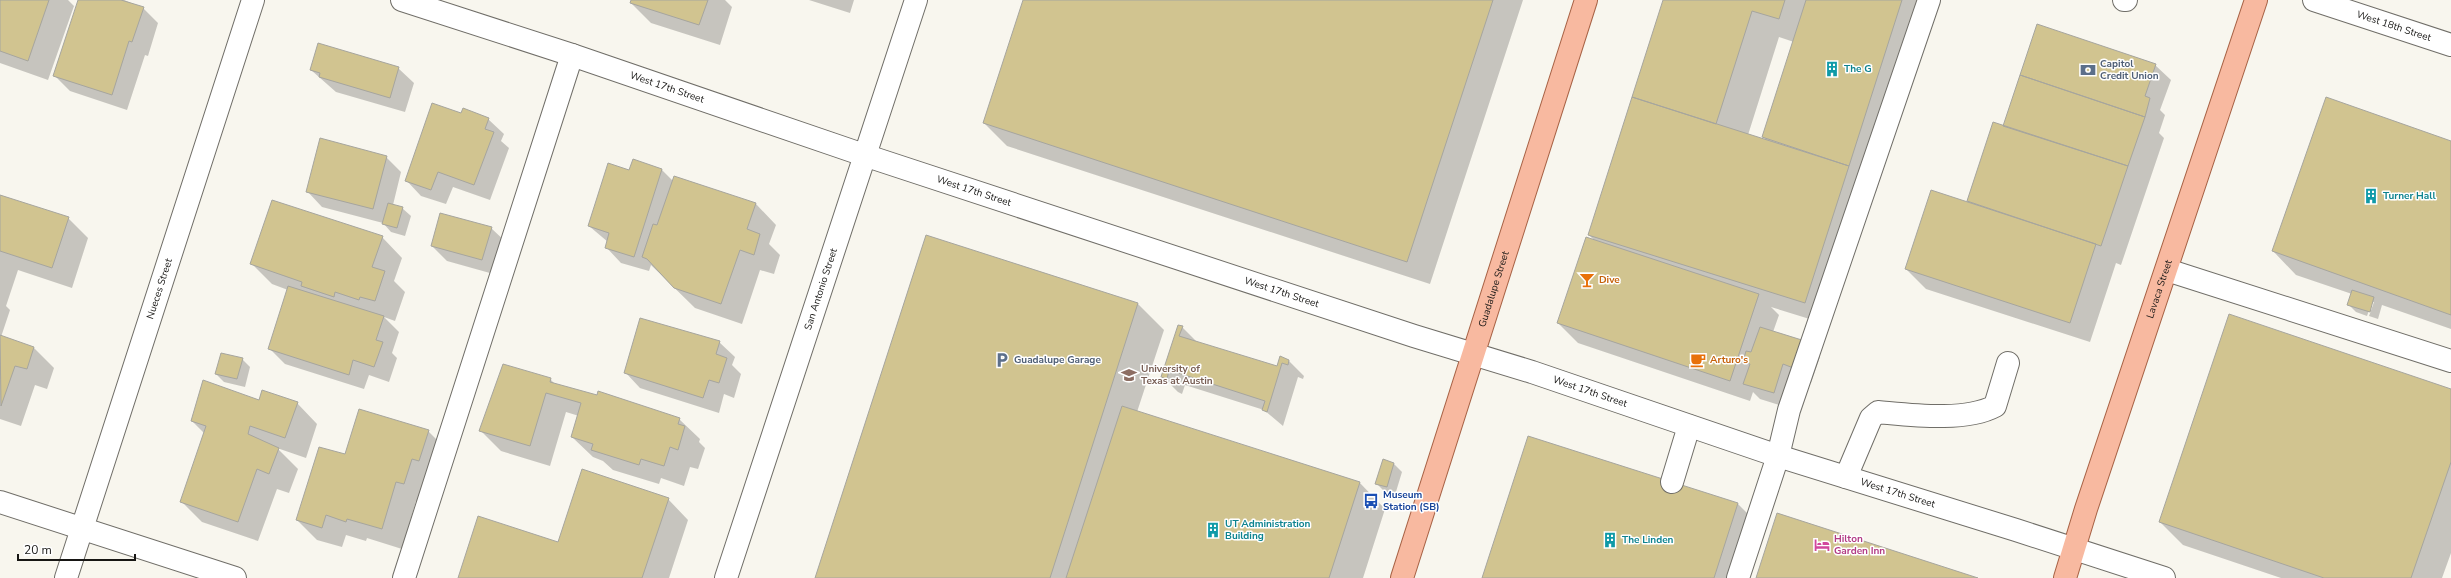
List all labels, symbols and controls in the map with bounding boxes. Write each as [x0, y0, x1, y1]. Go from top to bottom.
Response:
street label: West 18th Street [2355, 7, 2433, 45]
place label: Capitol Credit Union [2100, 57, 2159, 83]
building icon: The G [1823, 60, 1841, 78]
bank icon: Capitol Credit Union [2079, 61, 2097, 79]
place label: The G [1844, 62, 1872, 76]
street label: West 17th Street [628, 68, 706, 107]
street label: West 17th Street [935, 172, 1013, 210]
building icon: Turner Hall [2362, 187, 2380, 205]
place label: Turner Hall [2383, 189, 2436, 203]
street label: San Antonio Street [801, 246, 841, 332]
street label: Guadalupe Street [1475, 249, 1513, 329]
street label: Nueces Street [143, 256, 176, 321]
street label: Lavaca Street [2143, 258, 2176, 320]
bar icon: Dive [1578, 271, 1596, 289]
place label: Dive [1599, 273, 1620, 287]
street label: West 17th Street [1243, 274, 1321, 311]
parking icon: Guadalupe Garage [993, 351, 1011, 369]
cafe icon: Arturo's [1689, 351, 1707, 369]
place label: Guadalupe Garage [1014, 353, 1101, 367]
place label: Arturo's [1710, 353, 1748, 367]
place label: University of Texas at Austin [1141, 362, 1213, 388]
school or university icon: University of Texas at Austin [1120, 366, 1138, 384]
street label: West 17th Street [1551, 373, 1630, 411]
street label: West 17th Street [1859, 475, 1937, 512]
place label: Museum Station (SB) [1383, 488, 1440, 514]
bus stop icon: Museum Station (SB) [1362, 492, 1380, 510]
place label: UT Administration Building [1225, 517, 1311, 543]
building icon: UT Administration Building [1204, 521, 1222, 539]
building icon: The Linden [1601, 531, 1619, 549]
place label: Hilton Garden Inn [1834, 532, 1885, 558]
place label: The Linden [1622, 533, 1674, 547]
scale bar [18, 536, 135, 562]
hotel icon: Hilton Garden Inn [1813, 536, 1831, 554]
text: 20 m [24, 542, 52, 558]

